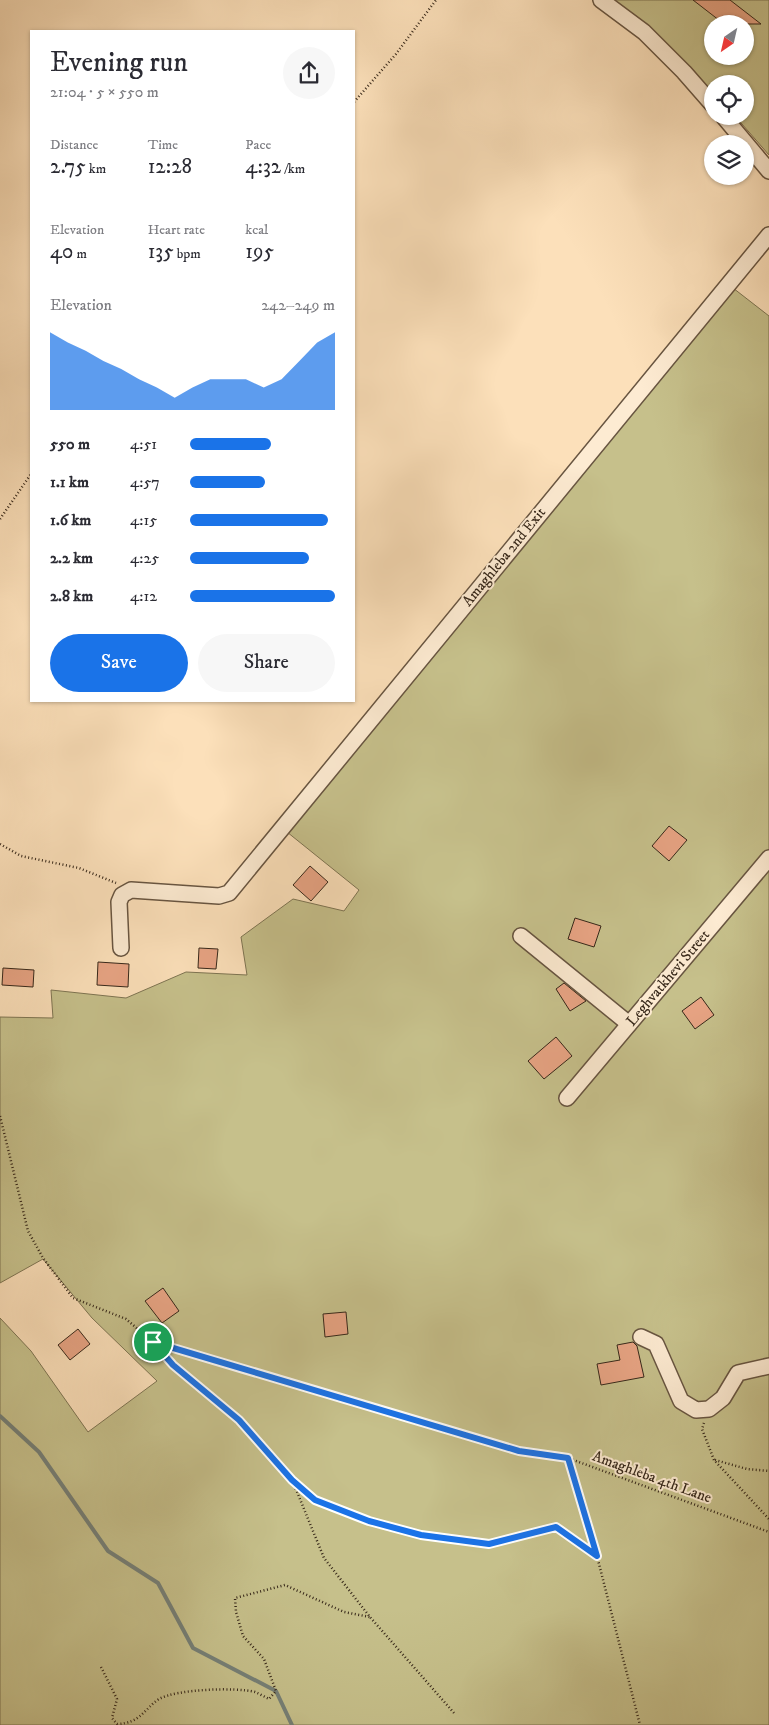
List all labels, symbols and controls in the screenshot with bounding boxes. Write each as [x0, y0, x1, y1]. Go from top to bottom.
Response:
north arrow [704, 15, 754, 65]
map controls [704, 15, 754, 185]
text: Evening run [50, 45, 188, 80]
button: share [283, 47, 335, 99]
button: locate [704, 75, 754, 125]
text: 21:04 · 5 × 550 m [50, 82, 159, 102]
button: layers [704, 135, 754, 185]
text: Distance [50, 136, 98, 154]
text: Time [148, 136, 178, 154]
text: Pace [245, 136, 271, 154]
text: 2.75 [50, 154, 86, 180]
text: 12:28 [148, 154, 192, 180]
text: 4:32 [245, 154, 281, 180]
text: km [86, 160, 106, 178]
text: /km [281, 160, 305, 178]
text: Elevation [50, 221, 104, 239]
text: Heart rate [148, 221, 205, 239]
text: kcal [245, 221, 268, 239]
text: 40 [50, 239, 73, 265]
text: 135 [148, 239, 174, 265]
text: 195 [245, 239, 274, 265]
text: m [73, 245, 87, 263]
text: bpm [174, 245, 201, 263]
text: Elevation [50, 295, 112, 315]
text: 242–249 m [261, 295, 335, 315]
text: 550 m [50, 434, 90, 454]
text: 4:51 [130, 434, 157, 454]
text: 1.1 km [50, 472, 89, 492]
text: 4:57 [130, 472, 160, 492]
street label: Amaghleba 2nd Exit [458, 503, 550, 610]
text: 1.6 km [50, 510, 91, 530]
text: 4:15 [130, 510, 157, 530]
text: 2.2 km [50, 548, 93, 568]
text: 4:25 [130, 548, 159, 568]
text: 2.8 km [50, 586, 93, 606]
text: 4:12 [130, 586, 157, 606]
button: Save [50, 634, 188, 692]
button: Share [198, 634, 335, 692]
street label: Leghvatkhevi Street [622, 926, 714, 1030]
pin [132, 1321, 174, 1363]
icon: arrive [139, 1328, 167, 1356]
street label: Amaghleba 4th Lane [590, 1447, 714, 1507]

